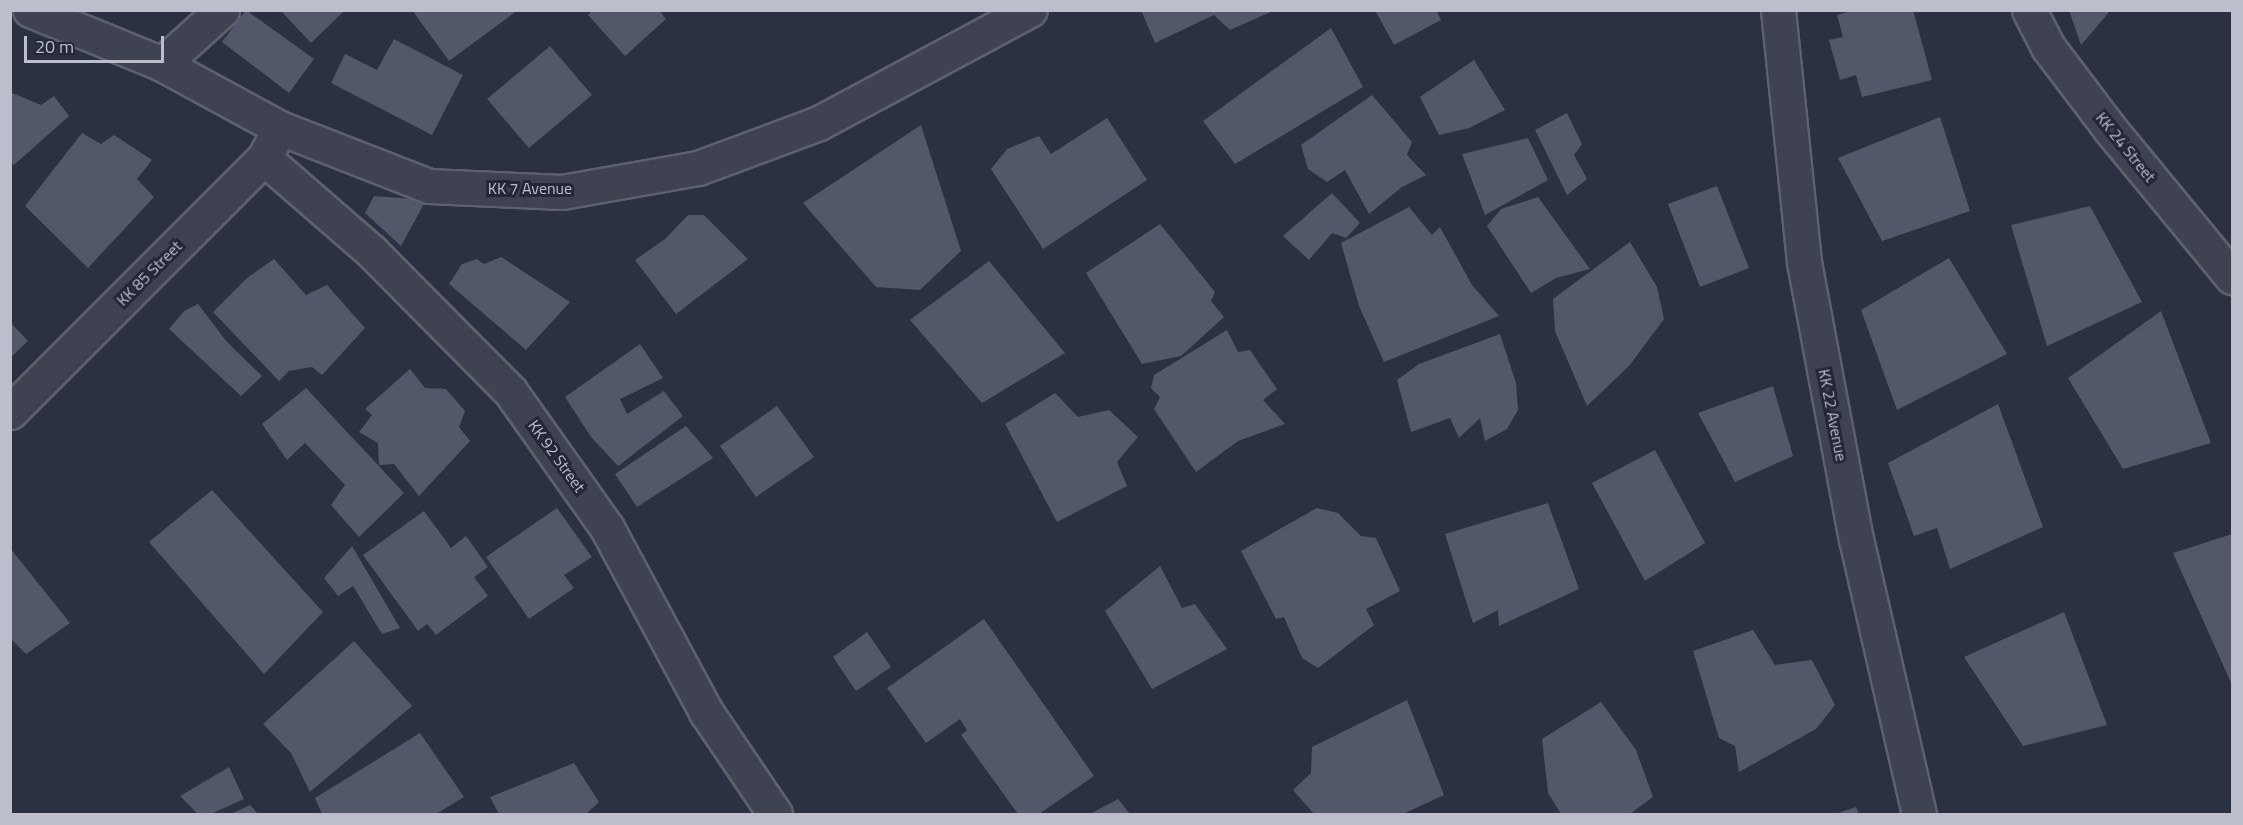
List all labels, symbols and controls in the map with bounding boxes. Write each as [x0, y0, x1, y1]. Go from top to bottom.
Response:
scale bar [27, 24, 166, 62]
text: 20 m [35, 33, 74, 60]
street label: KK 24 Street [2092, 108, 2160, 186]
street label: KK 7 Avenue [488, 178, 572, 198]
street label: KK 85 Street [112, 236, 186, 310]
street label: KK 22 Avenue [1815, 367, 1851, 463]
street label: KK 92 Street [524, 416, 590, 496]

